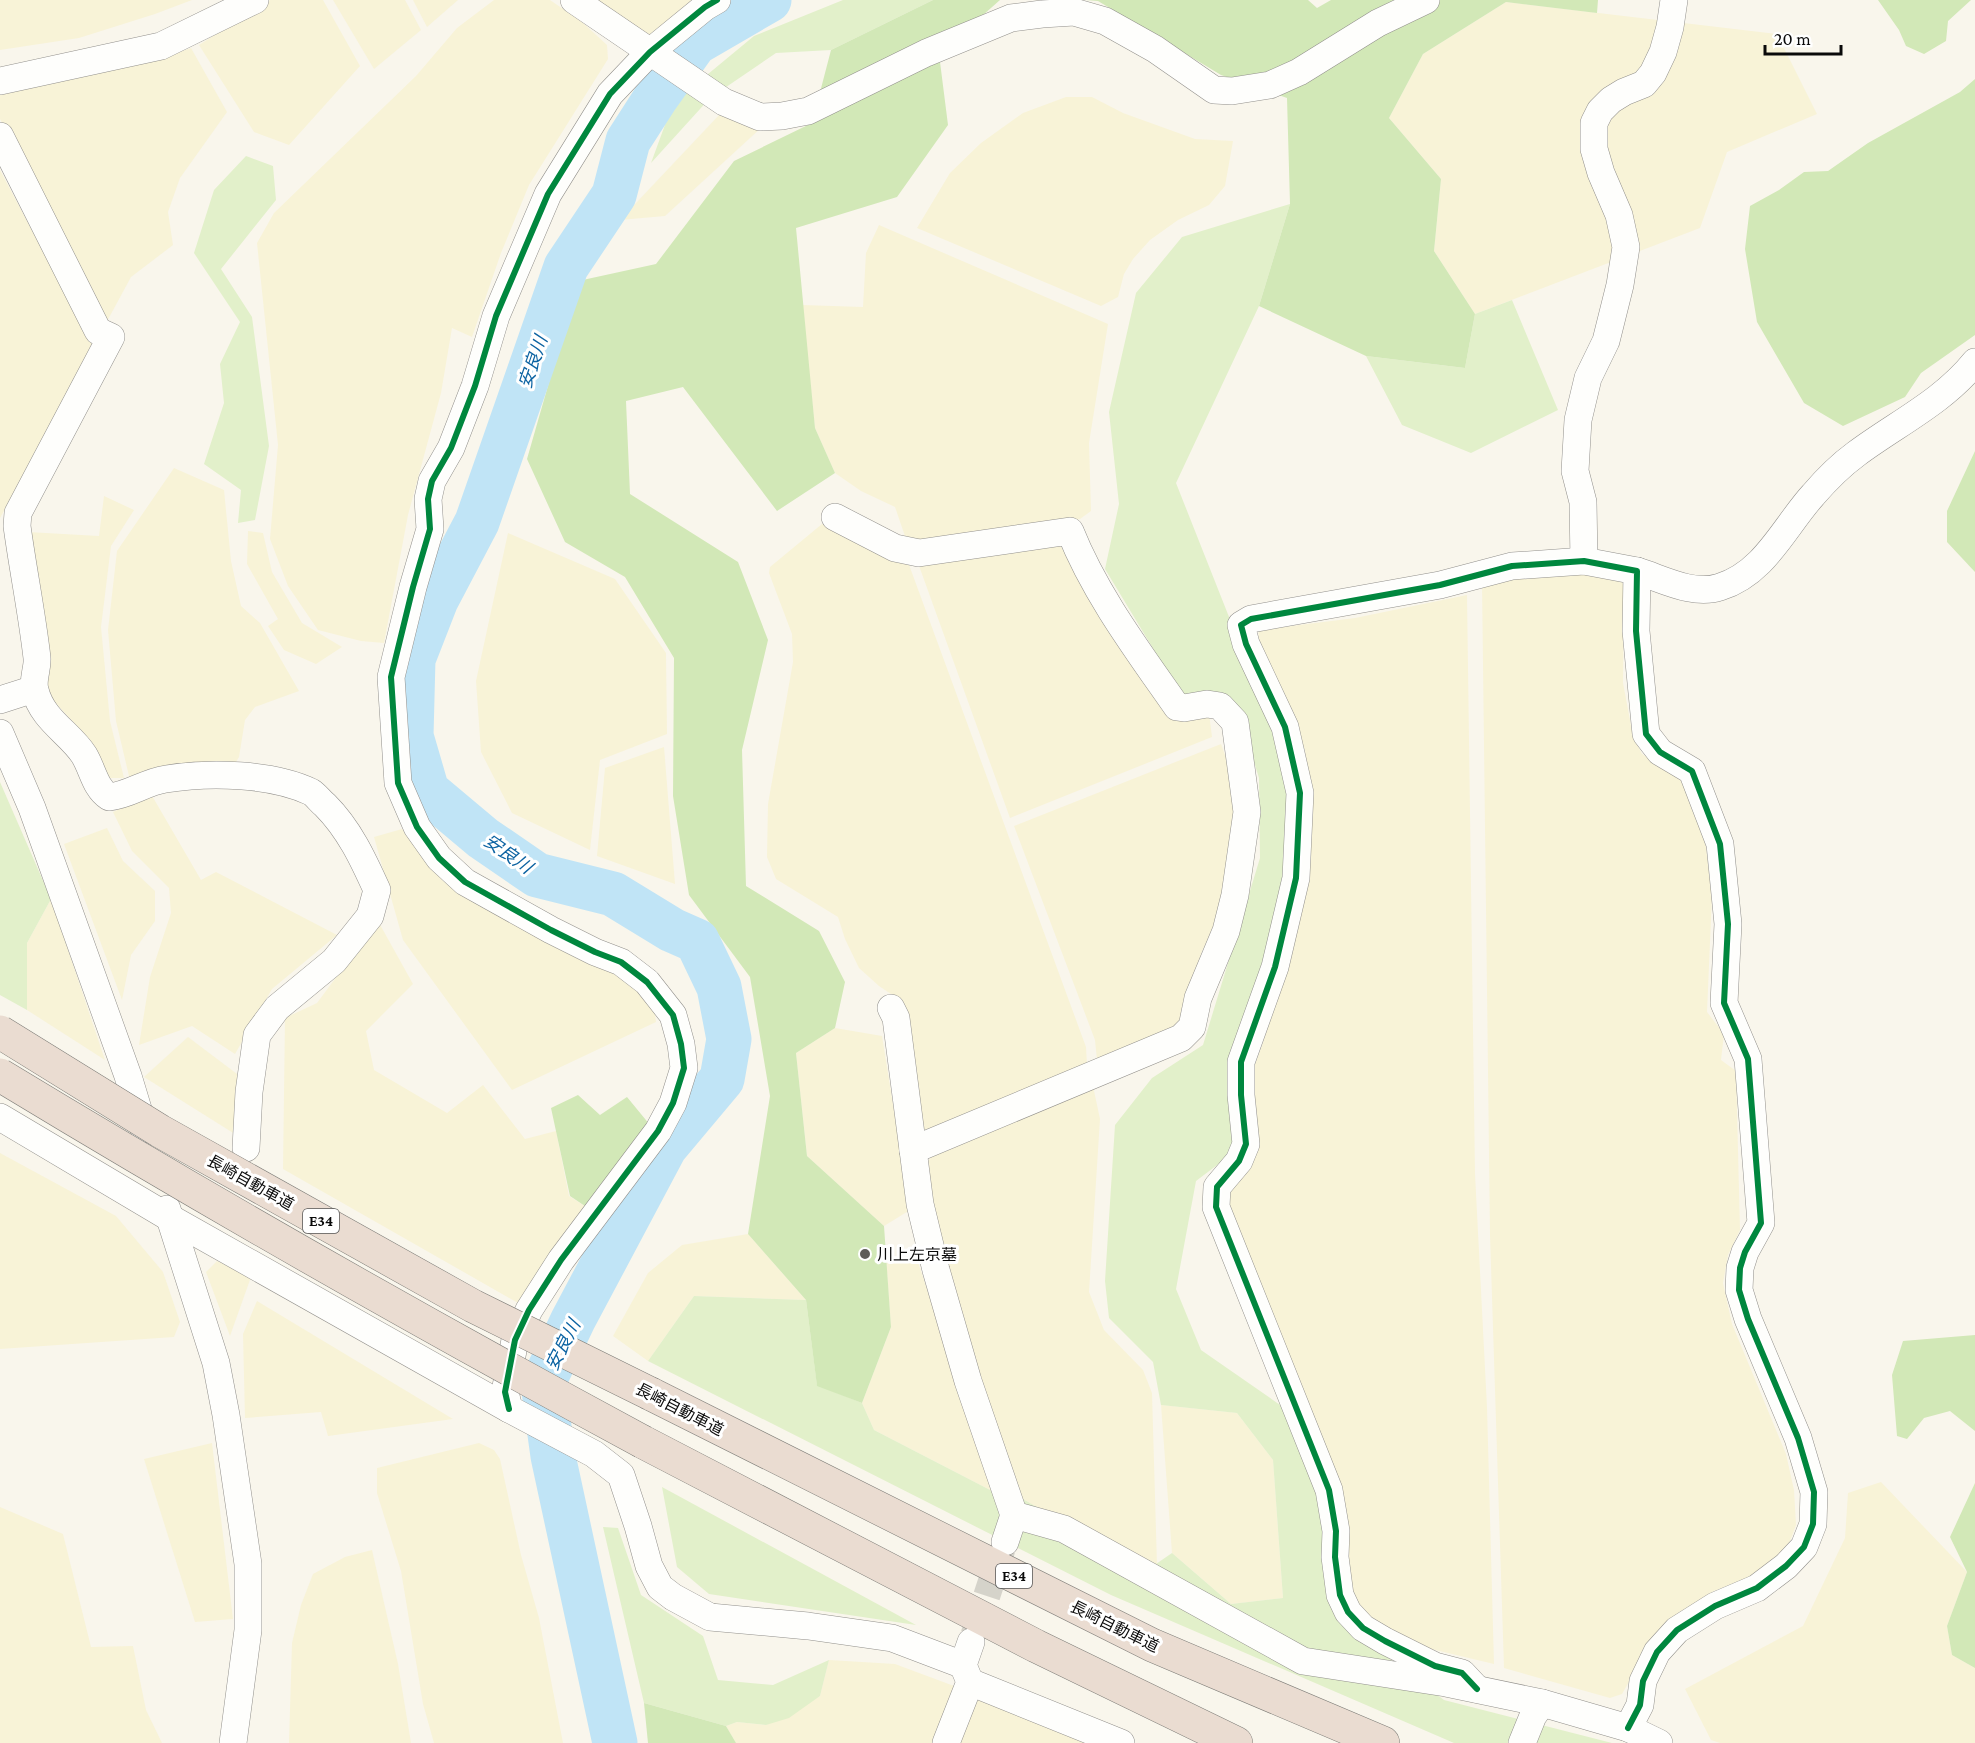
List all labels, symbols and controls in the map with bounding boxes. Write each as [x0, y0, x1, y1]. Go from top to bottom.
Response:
scale bar [1765, 18, 1842, 56]
text: 20 m [1774, 29, 1811, 49]
water label: 安良川 [515, 331, 552, 391]
water label: 安良川 [480, 830, 537, 879]
street label: 長崎自動車道 [205, 1152, 297, 1213]
road number: E34 [303, 1209, 339, 1233]
place label: 川上左京墓 [877, 1246, 957, 1263]
marker: 川上左京墓 [858, 1247, 872, 1261]
water label: 安良川 [542, 1315, 585, 1374]
street label: 長崎自動車道 [633, 1380, 726, 1439]
road number: E34 [996, 1564, 1032, 1588]
street label: 長崎自動車道 [1068, 1598, 1162, 1655]

